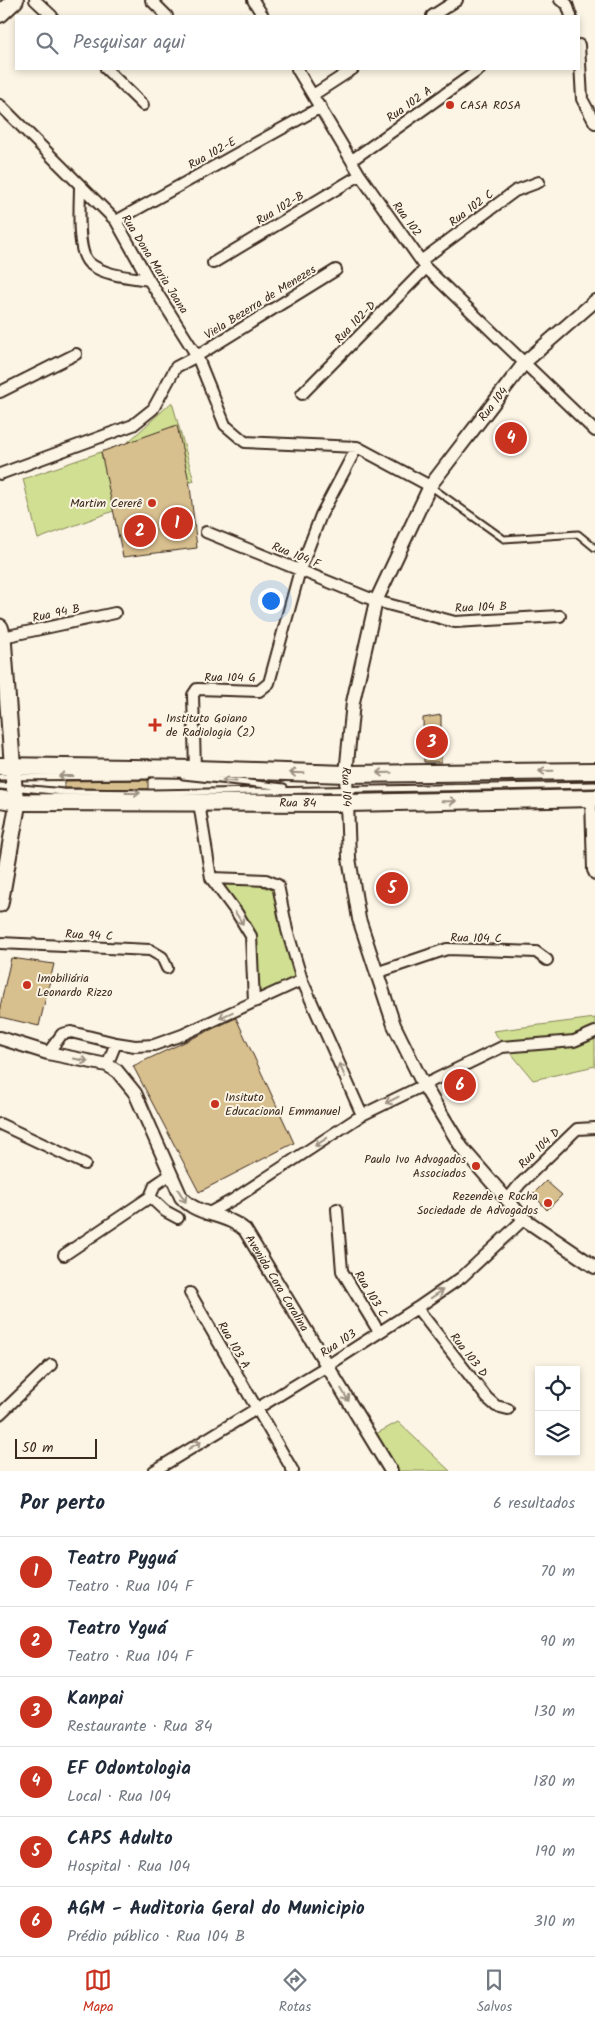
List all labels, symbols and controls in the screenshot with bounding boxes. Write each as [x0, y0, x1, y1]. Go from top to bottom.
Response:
search box [15, 15, 580, 70]
text: Pesquisar aqui [73, 28, 185, 58]
icon: search [33, 29, 61, 57]
street label: Rua 102 A [383, 82, 436, 127]
place label: CASA ROSA [460, 96, 521, 115]
marker: CASA ROSA [444, 99, 456, 111]
street label: Rua 102-E [185, 132, 241, 174]
street label: Rua 102 C [445, 185, 498, 232]
street label: Rua 102-B [253, 187, 308, 230]
street label: Rua 102 [387, 198, 426, 241]
street label: Rua Dona Maria Joana [116, 211, 193, 318]
street label: Viela Bezerra de Menezes [201, 260, 320, 345]
street label: Rua 102-D [330, 296, 381, 348]
street label: Rua 104 [474, 383, 513, 426]
pin: 4 [495, 419, 527, 457]
place label: Martim Cererê [70, 494, 143, 513]
marker: Martim Cererê [146, 497, 158, 509]
pin: 1 [161, 504, 193, 542]
pin: 2 [124, 512, 156, 550]
street label: Rua 104 F [269, 537, 324, 574]
your location [258, 588, 284, 614]
street label: Rua 104 B [455, 597, 507, 618]
street label: Rua 94 B [31, 599, 82, 628]
street label: Rua 104 G [204, 668, 256, 687]
place label: Instituto Goiano de Radiologia (2) [166, 709, 255, 742]
marker: Instituto Goiano de Radiologia (2) [148, 718, 162, 732]
pin: 3 [416, 723, 448, 761]
street label: Rua 104 [336, 766, 356, 808]
one-way arrow [539, 766, 555, 776]
one-way arrow [289, 768, 305, 777]
one-way arrow [376, 768, 392, 777]
one-way arrow [59, 771, 75, 781]
one-way arrow [221, 776, 237, 786]
one-way arrow [124, 788, 141, 798]
street label: Rua 84 [279, 794, 317, 813]
one-way arrow [441, 796, 457, 806]
pin: 5 [376, 869, 408, 907]
one-way arrow [235, 910, 245, 924]
street label: Rua 94 C [65, 925, 113, 946]
street label: Rua 104 C [450, 929, 502, 948]
place label: Imobiliária Leonardo Rizzo [37, 969, 112, 1002]
marker: Imobiliária Leonardo Rizzo [21, 979, 33, 991]
one-way arrow [219, 1010, 234, 1020]
one-way arrow [72, 1056, 88, 1065]
one-way arrow [337, 1063, 347, 1078]
pin: 6 [444, 1066, 476, 1104]
place label: Insituto Educacional Emmanuel [225, 1088, 340, 1121]
one-way arrow [385, 1095, 400, 1105]
marker: Insituto Educacional Emmanuel [209, 1098, 221, 1110]
street label: Rua 104 D [514, 1123, 565, 1173]
one-way arrow [315, 1137, 329, 1147]
place label: Paulo Ivo Advogados Associados [364, 1150, 466, 1183]
marker: Paulo Ivo Advogados Associados [470, 1160, 482, 1172]
place label: Rezende e Rocha Sociedade de Advogados [417, 1187, 538, 1220]
one-way arrow [177, 1188, 187, 1202]
marker: Rezende e Rocha Sociedade de Advogados [542, 1197, 554, 1209]
street label: Avenida Cora Coralina [240, 1231, 314, 1336]
street label: Rua 103 C [349, 1267, 392, 1321]
one-way arrow [430, 1289, 444, 1299]
street label: Rua 103 A [212, 1318, 255, 1372]
street label: Rua 103 [316, 1325, 360, 1362]
street label: Rua 103 D [445, 1329, 492, 1382]
map controls [535, 1366, 580, 1456]
button: locate [535, 1366, 580, 1411]
one-way arrow [341, 1388, 351, 1402]
button: layers [535, 1411, 580, 1456]
scale bar [15, 1436, 98, 1459]
text: 50 m [22, 1437, 53, 1459]
one-way arrow [188, 1440, 202, 1450]
text: Por perto [20, 1487, 105, 1520]
text: 6 resultados [493, 1491, 575, 1516]
text: Teatro Pyguá [67, 1544, 176, 1574]
text: 1 [34, 1559, 38, 1584]
text: 70 m [540, 1559, 575, 1584]
text: Teatro · Rua 104 F [67, 1574, 193, 1599]
text: Teatro Yguá [67, 1614, 167, 1644]
text: 2 [31, 1629, 41, 1654]
text: 90 m [540, 1629, 575, 1654]
text: Teatro · Rua 104 F [67, 1644, 193, 1669]
text: Kanpai [67, 1684, 124, 1714]
text: 3 [32, 1699, 40, 1724]
text: 130 m [534, 1699, 575, 1724]
text: Restaurante · Rua 84 [67, 1714, 213, 1739]
text: EF Odontologia [67, 1754, 191, 1784]
text: 4 [32, 1769, 40, 1794]
text: 180 m [533, 1769, 575, 1794]
text: Local · Rua 104 [67, 1784, 171, 1809]
text: CAPS Adulto [67, 1824, 173, 1854]
text: 5 [32, 1839, 40, 1864]
text: 190 m [535, 1839, 575, 1864]
text: Hospital · Rua 104 [67, 1854, 190, 1879]
text: AGM - Auditoria Geral do Municipio [67, 1894, 365, 1924]
text: 6 [32, 1909, 40, 1934]
text: 310 m [534, 1909, 575, 1934]
text: Prédio público · Rua 104 B [67, 1924, 245, 1949]
tab: Mapa [83, 1966, 114, 2018]
tab: Rotas [279, 1966, 311, 2018]
tab: Salvos [477, 1966, 512, 2018]

